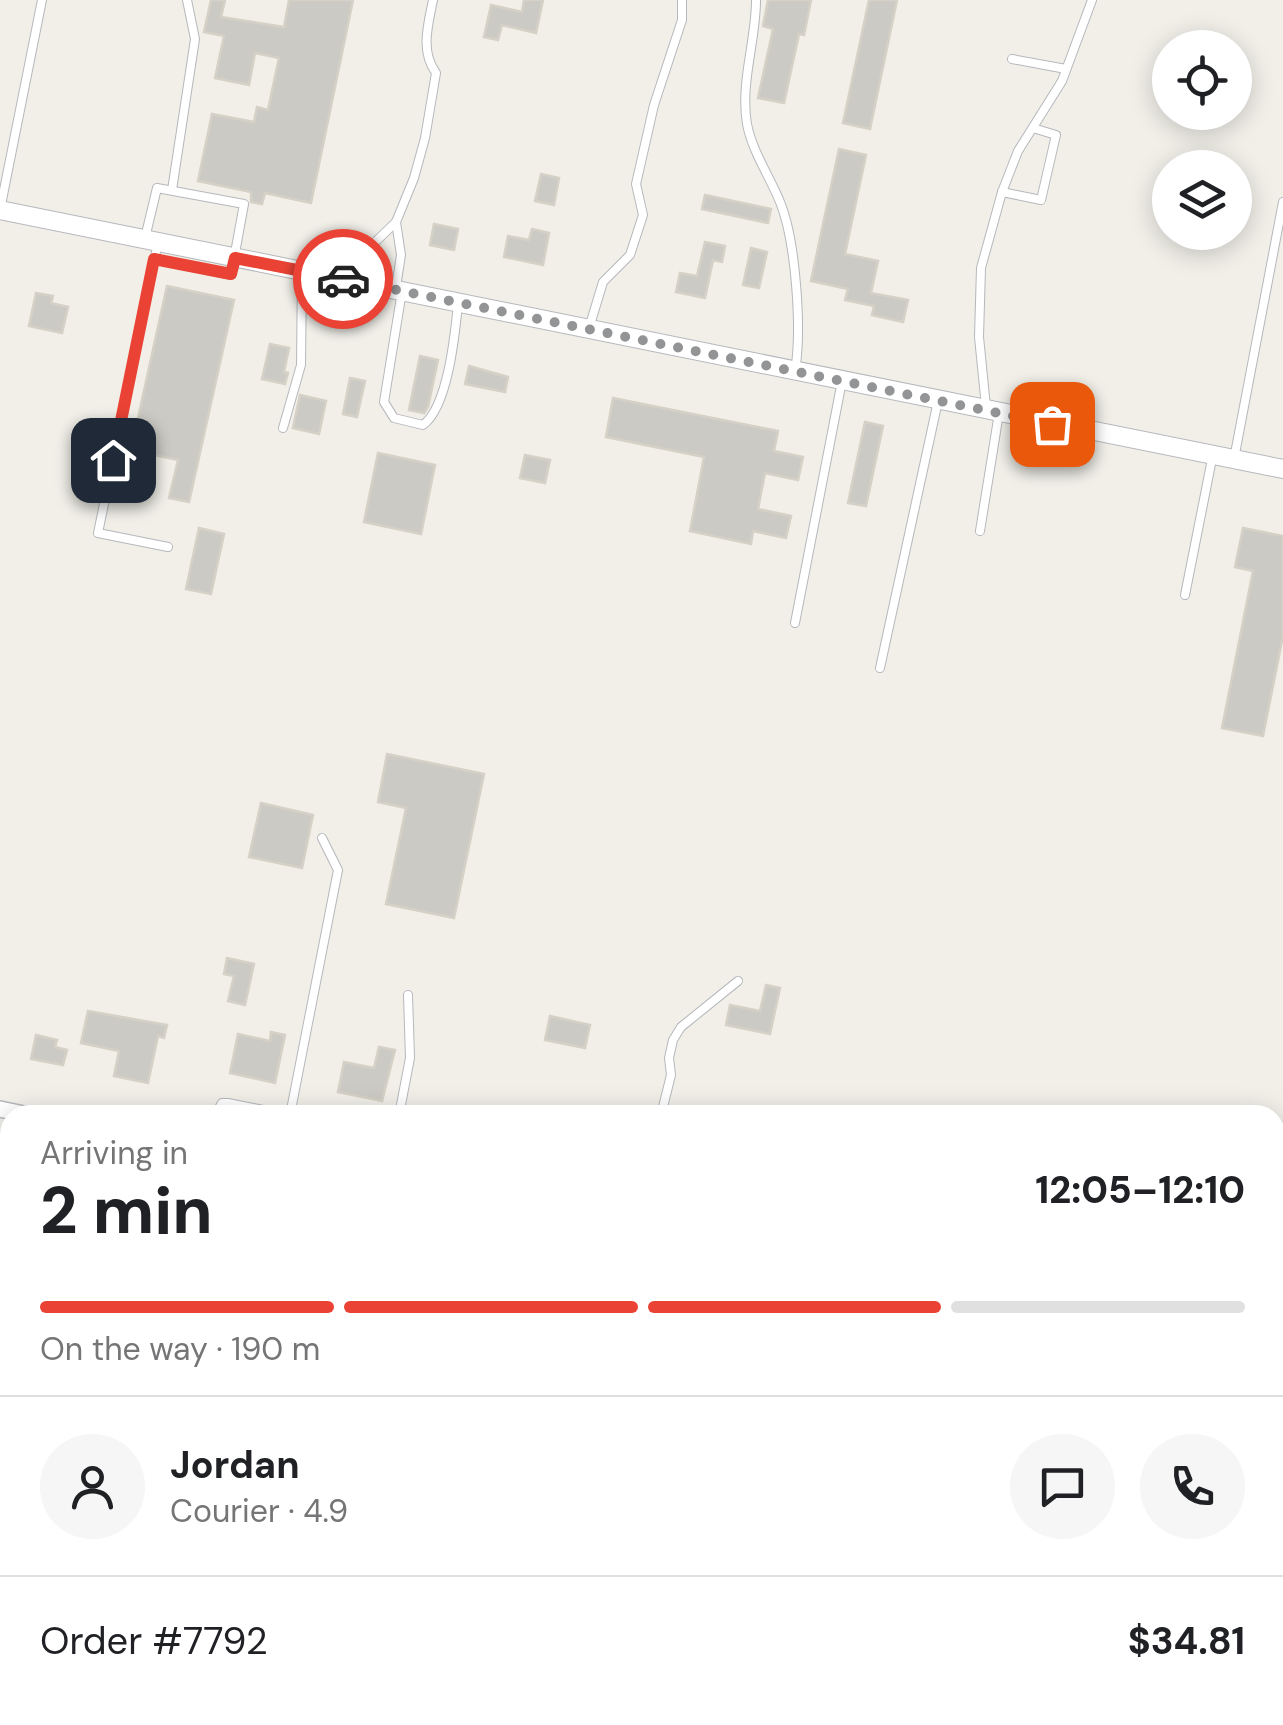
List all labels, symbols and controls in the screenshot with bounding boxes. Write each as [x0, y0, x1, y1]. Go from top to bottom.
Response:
map controls [1152, 30, 1252, 250]
button: locate [1152, 30, 1252, 130]
button: layers [1152, 150, 1252, 250]
courier [293, 229, 393, 329]
icon: car [316, 252, 371, 307]
pin [1010, 382, 1095, 467]
icon: bag [1025, 397, 1080, 452]
pin [71, 418, 156, 503]
icon: home [86, 433, 141, 488]
text: Arriving in [40, 1132, 188, 1174]
text: 12:05–12:10 [1035, 1165, 1245, 1215]
text: 2 min [40, 1169, 213, 1253]
text: On the way · 190 m [40, 1328, 320, 1370]
button: person [40, 1434, 145, 1539]
button: chat [1010, 1434, 1115, 1539]
button: phone [1140, 1434, 1245, 1539]
text: Jordan [170, 1440, 300, 1490]
text: Courier · 4.9 [170, 1490, 348, 1532]
text: Order #7792 [40, 1616, 268, 1666]
text: $34.81 [1128, 1616, 1245, 1666]

